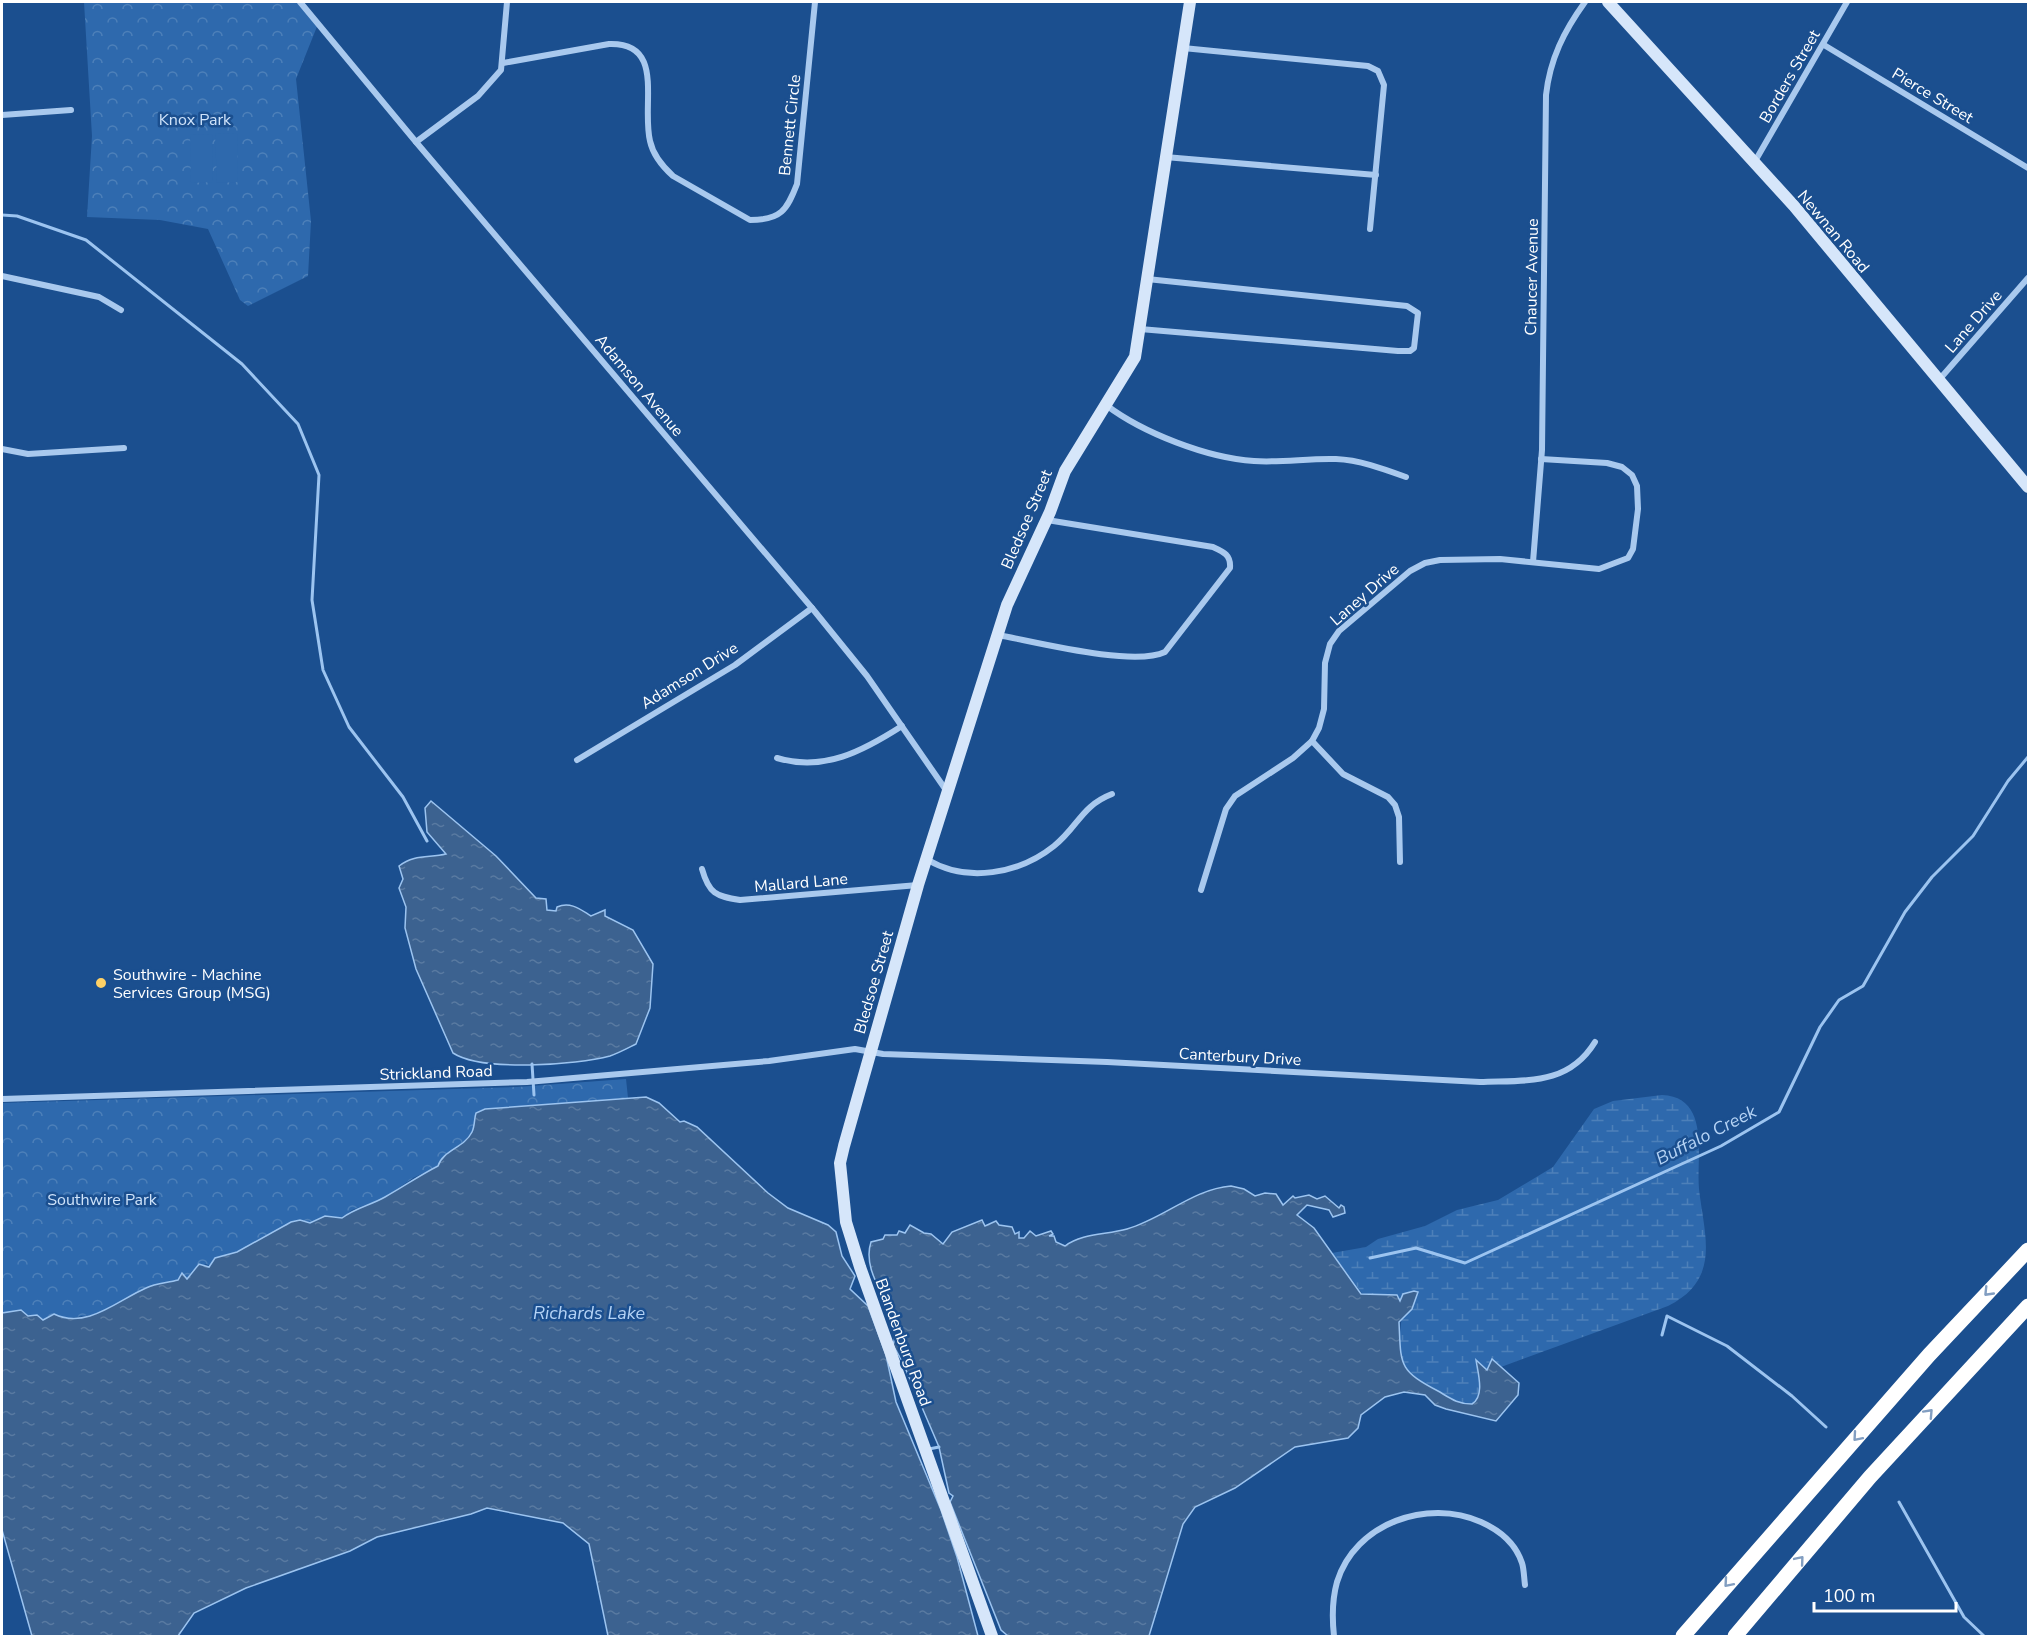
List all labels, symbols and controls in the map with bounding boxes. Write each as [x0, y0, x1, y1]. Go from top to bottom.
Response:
street label: Borders Street [1754, 25, 1826, 127]
street label: Pierce Street [1888, 63, 1978, 129]
street label: Bennett Circle [774, 73, 806, 177]
park label: Knox Park [159, 109, 232, 131]
street label: Newnan Road [1792, 186, 1874, 278]
street label: Chaucer Avenue [1520, 218, 1544, 336]
street label: Lane Drive [1940, 285, 2007, 358]
street label: Adamson Avenue [590, 330, 689, 441]
street label: Bledsoe Street [996, 466, 1058, 573]
street label: Laney Drive [1325, 559, 1404, 631]
street label: Adamson Drive [637, 637, 742, 715]
street label: Mallard Lane [753, 868, 849, 898]
street label: Bledsoe Street [849, 928, 899, 1036]
place label: Southwire - Machine Services Group (MSG) [113, 964, 271, 1004]
marker: Southwire - Machine Services Group (MSG) [94, 976, 108, 990]
street label: Canterbury Drive [1178, 1043, 1302, 1071]
street label: Strickland Road [379, 1060, 493, 1086]
water label: Buffalo Creek [1652, 1099, 1761, 1171]
park label: Southwire Park [47, 1189, 158, 1211]
street label: Blandenburg Road [870, 1275, 936, 1409]
one-way arrow [1984, 1286, 1995, 1296]
water label: Richards Lake [533, 1301, 645, 1325]
one-way arrow [1922, 1410, 1933, 1420]
one-way arrow [1853, 1430, 1864, 1440]
one-way arrow [1793, 1556, 1804, 1567]
scale bar [1814, 1575, 1956, 1613]
one-way arrow [1725, 1576, 1736, 1587]
text: 100 m [1823, 1584, 1875, 1608]

